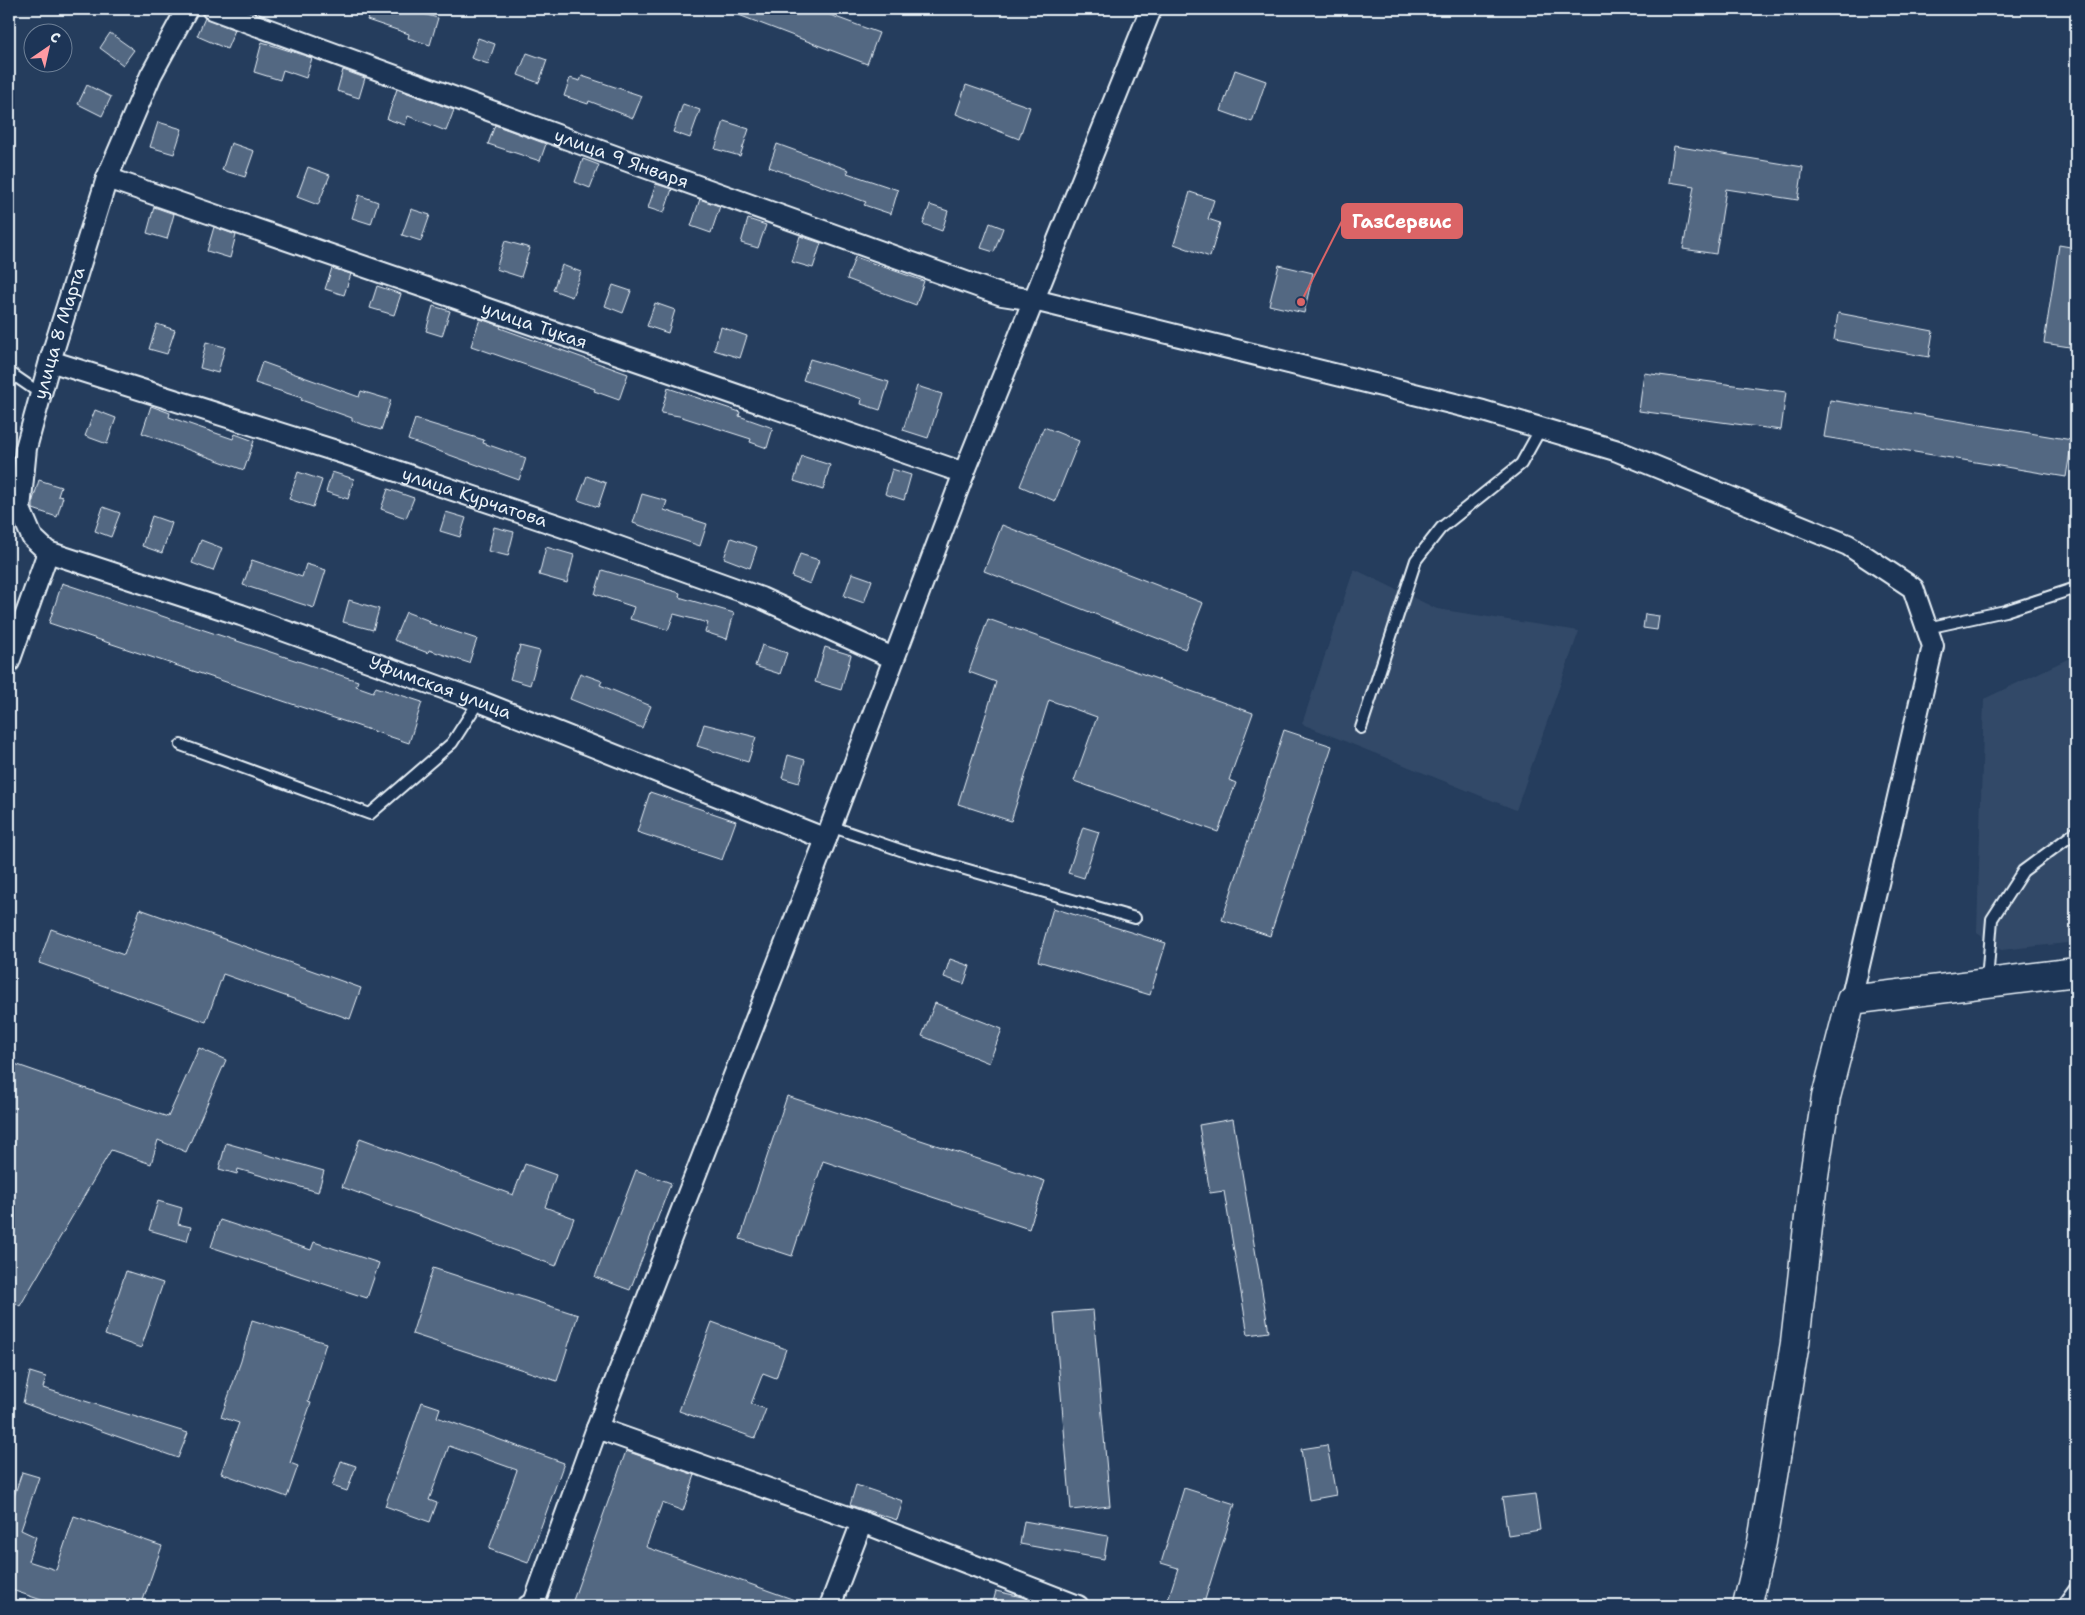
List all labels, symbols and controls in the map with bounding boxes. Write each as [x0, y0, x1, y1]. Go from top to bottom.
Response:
north arrow [22, 22, 72, 72]
text: С [47, 27, 64, 47]
street label: улица 9 Января [551, 123, 692, 194]
callout: ГазСервис [1342, 204, 1462, 238]
text: ГазСервис [1352, 209, 1452, 234]
street label: улица 8 Марта [28, 264, 91, 402]
street label: улица Тукая [478, 296, 591, 354]
street label: улица Курчатова [399, 462, 551, 533]
street label: Уфимская улица [366, 650, 515, 725]

